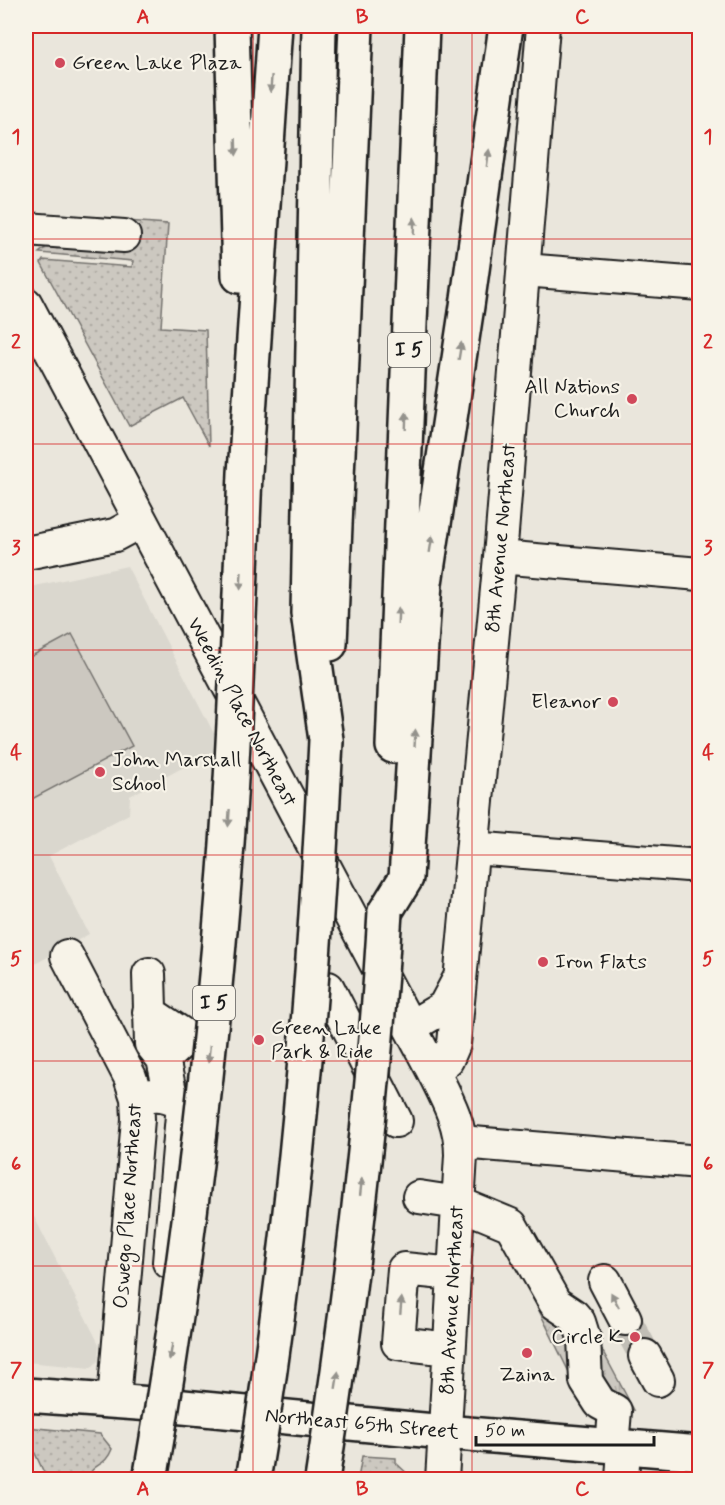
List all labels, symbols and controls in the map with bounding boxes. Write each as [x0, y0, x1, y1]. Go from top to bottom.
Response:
text: A [136, 4, 150, 31]
text: B [356, 4, 369, 31]
text: C [575, 4, 590, 31]
place label: Green Lake Plaza [72, 49, 242, 77]
marker: Green Lake Plaza [53, 56, 67, 70]
one-way arrow [266, 74, 276, 93]
text: 1 [12, 124, 20, 151]
text: 1 [704, 124, 712, 151]
one-way arrow [231, 137, 240, 156]
one-way arrow [483, 149, 492, 168]
one-way arrow [409, 217, 418, 236]
text: 2 [11, 329, 21, 356]
text: 2 [703, 329, 713, 356]
road number: I 5 [388, 333, 430, 367]
one-way arrow [456, 342, 465, 361]
place label: All Nations Church [524, 373, 620, 425]
marker: All Nations Church [625, 392, 639, 406]
one-way arrow [401, 411, 410, 430]
street label: 8th Avenue Northeast [479, 442, 523, 634]
text: 3 [11, 535, 21, 562]
one-way arrow [426, 535, 435, 554]
text: 3 [703, 535, 713, 562]
one-way arrow [236, 572, 245, 591]
one-way arrow [393, 606, 402, 625]
street label: Weedin Place Northeast [180, 613, 304, 812]
place label: Eleanor [531, 688, 601, 716]
marker: Eleanor [606, 695, 620, 709]
one-way arrow [411, 729, 420, 748]
text: 4 [10, 740, 22, 767]
text: 4 [702, 740, 714, 767]
place label: John Marshall School [112, 746, 241, 798]
marker: John Marshall School [93, 765, 107, 779]
one-way arrow [224, 809, 233, 828]
text: 5 [10, 946, 22, 973]
text: 5 [702, 946, 714, 973]
place label: Iron Flats [555, 948, 647, 976]
marker: Iron Flats [536, 955, 550, 969]
road number: I 5 [193, 986, 235, 1020]
place label: Green Lake Park & Ride [271, 1014, 382, 1066]
marker: Green Lake Park & Ride [252, 1033, 266, 1047]
one-way arrow [204, 1045, 213, 1064]
street label: Oswego Place Northeast [107, 1102, 150, 1310]
text: 6 [11, 1151, 21, 1178]
text: 6 [703, 1151, 713, 1178]
one-way arrow [356, 1177, 366, 1196]
street label: 8th Avenue Northeast [433, 1204, 471, 1396]
one-way arrow [610, 1291, 620, 1308]
one-way arrow [396, 1297, 406, 1316]
place label: Circle K [551, 1323, 623, 1351]
marker: Circle K [628, 1330, 642, 1344]
one-way arrow [166, 1343, 175, 1362]
marker: Zaina [520, 1346, 534, 1360]
text: 7 [10, 1357, 22, 1384]
text: 7 [702, 1357, 714, 1384]
place label: Zaina [499, 1361, 555, 1389]
one-way arrow [333, 1371, 342, 1390]
street label: Northeast 65th Street [264, 1402, 461, 1446]
scale bar [476, 1409, 654, 1447]
text: 50 m [485, 1419, 525, 1443]
text: A [136, 1476, 150, 1503]
text: B [356, 1476, 369, 1503]
text: C [575, 1476, 590, 1503]

